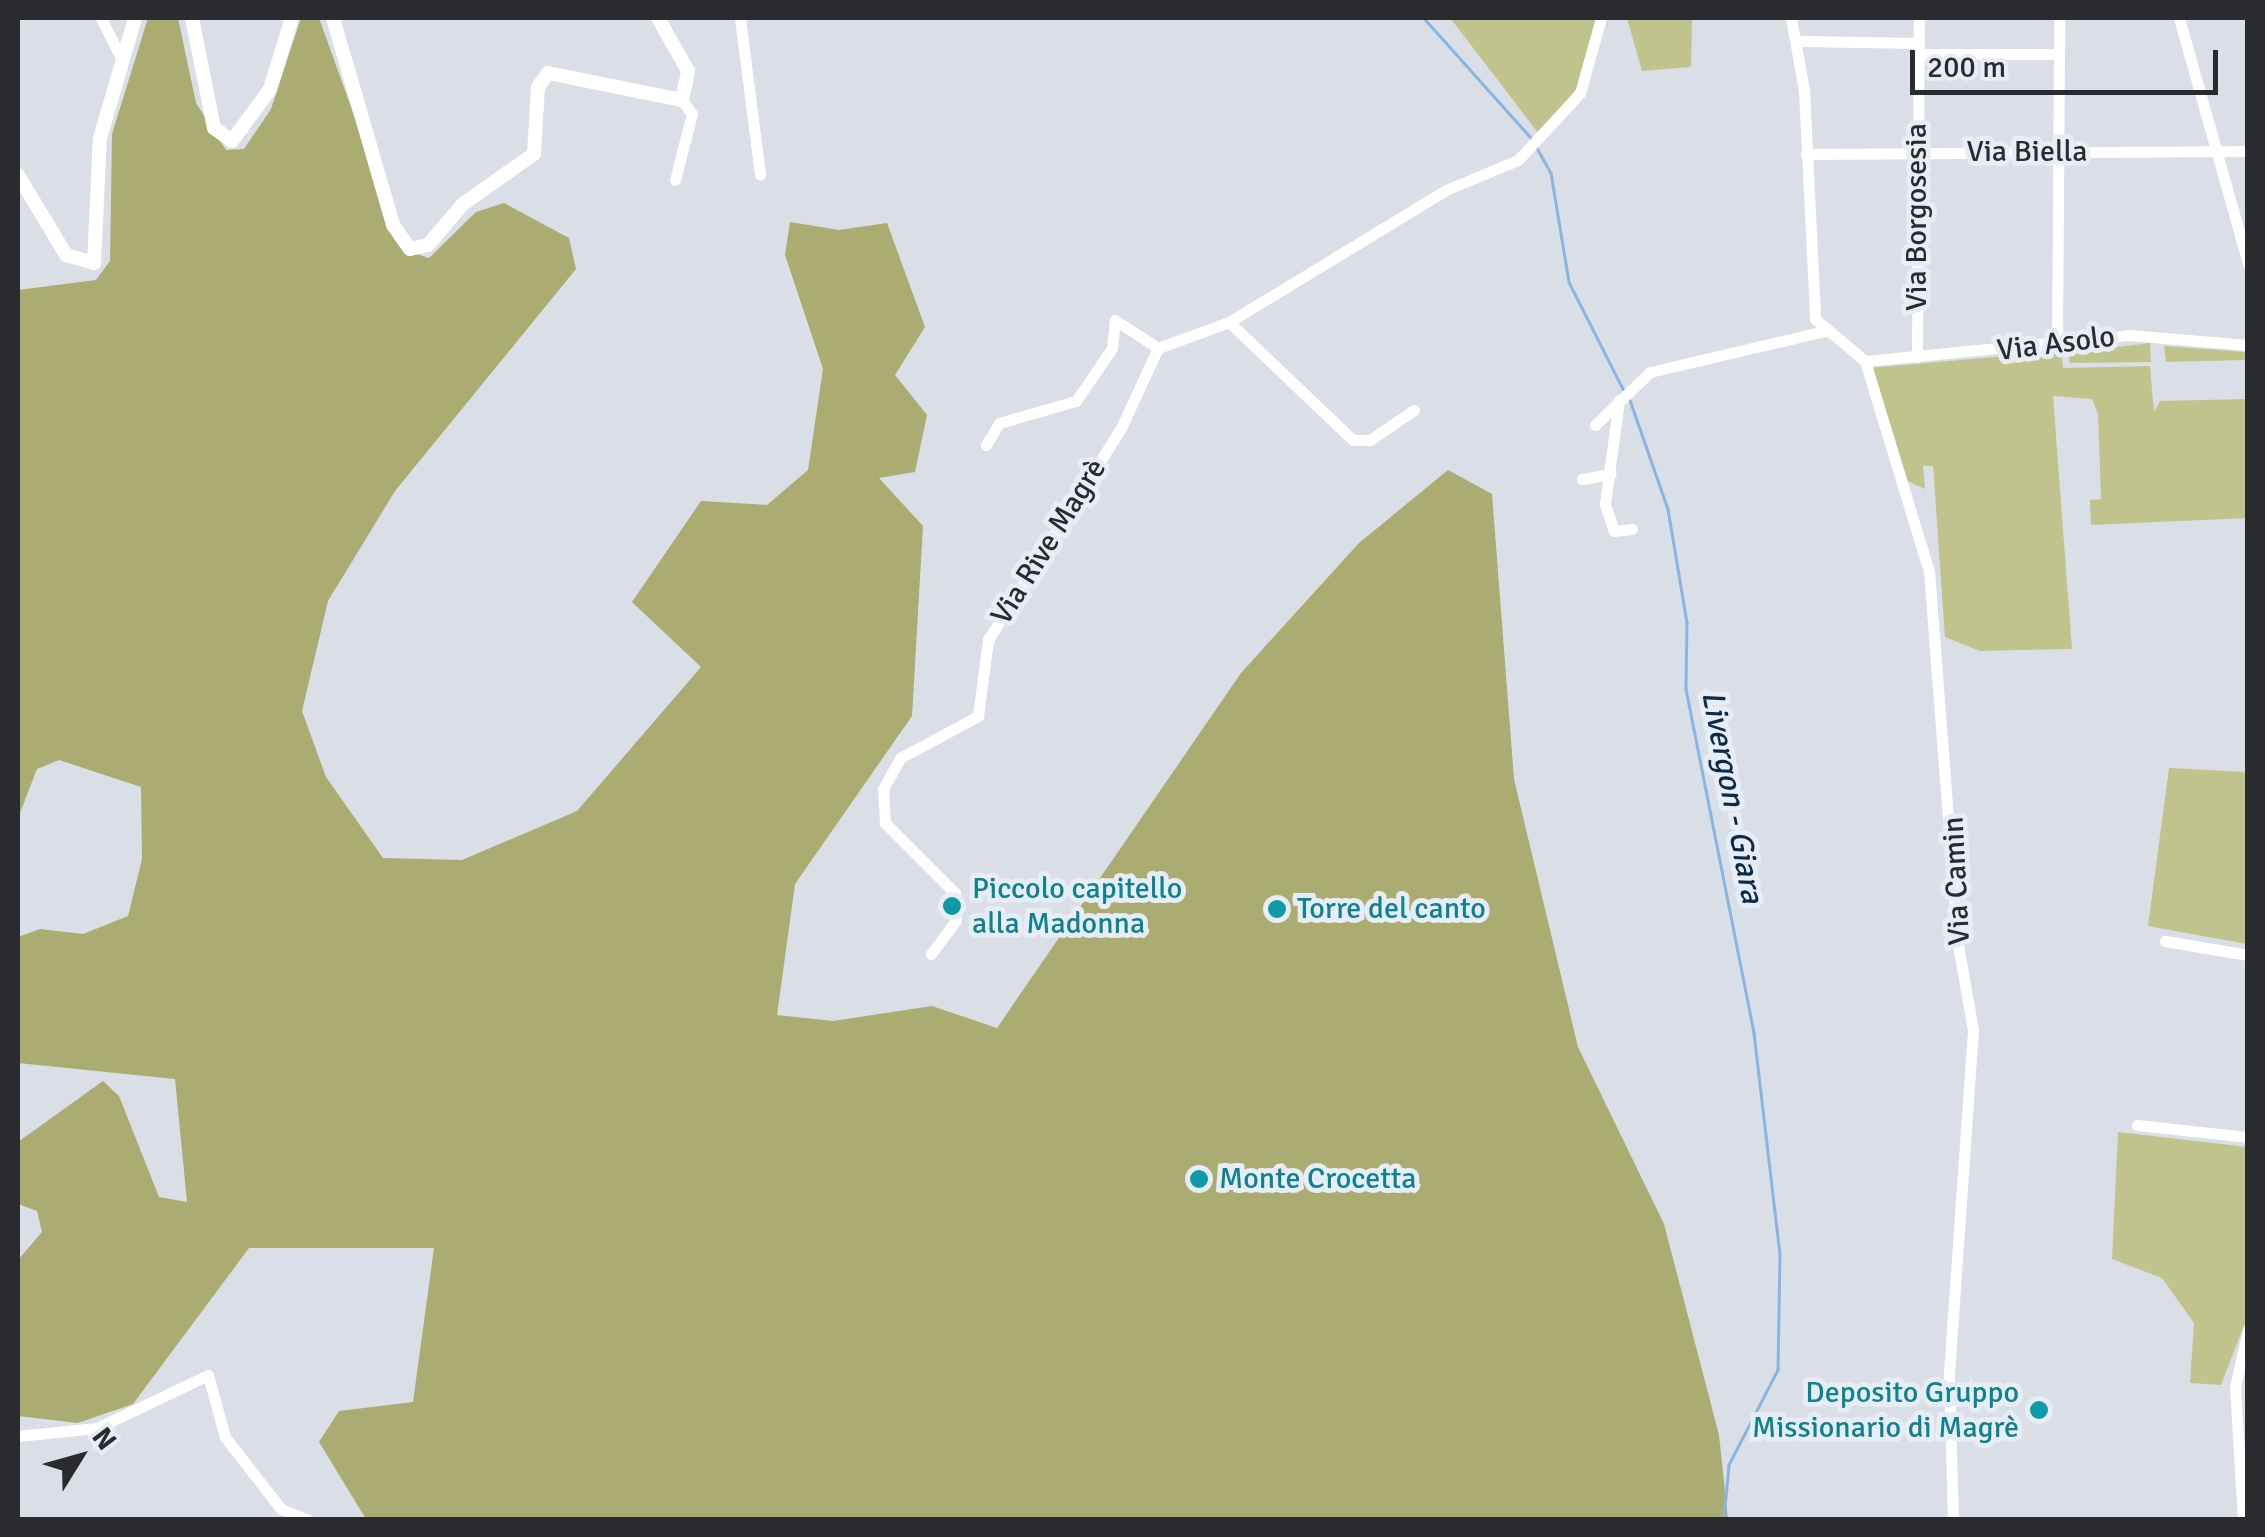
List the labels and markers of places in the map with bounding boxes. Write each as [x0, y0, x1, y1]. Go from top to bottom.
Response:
place label: Piccolo capitello alla Madonna [972, 871, 1182, 942]
place label: Torre del canto [1297, 891, 1486, 927]
marker: Piccolo capitello alla Madonna [941, 895, 963, 917]
marker: Torre del canto [1266, 898, 1288, 920]
place label: Monte Crocetta [1219, 1161, 1416, 1197]
marker: Monte Crocetta [1188, 1168, 1210, 1190]
place label: Deposito Gruppo Missionario di Magrè [1752, 1375, 2019, 1446]
marker: Deposito Gruppo Missionario di Magrè [2028, 1399, 2050, 1421]

